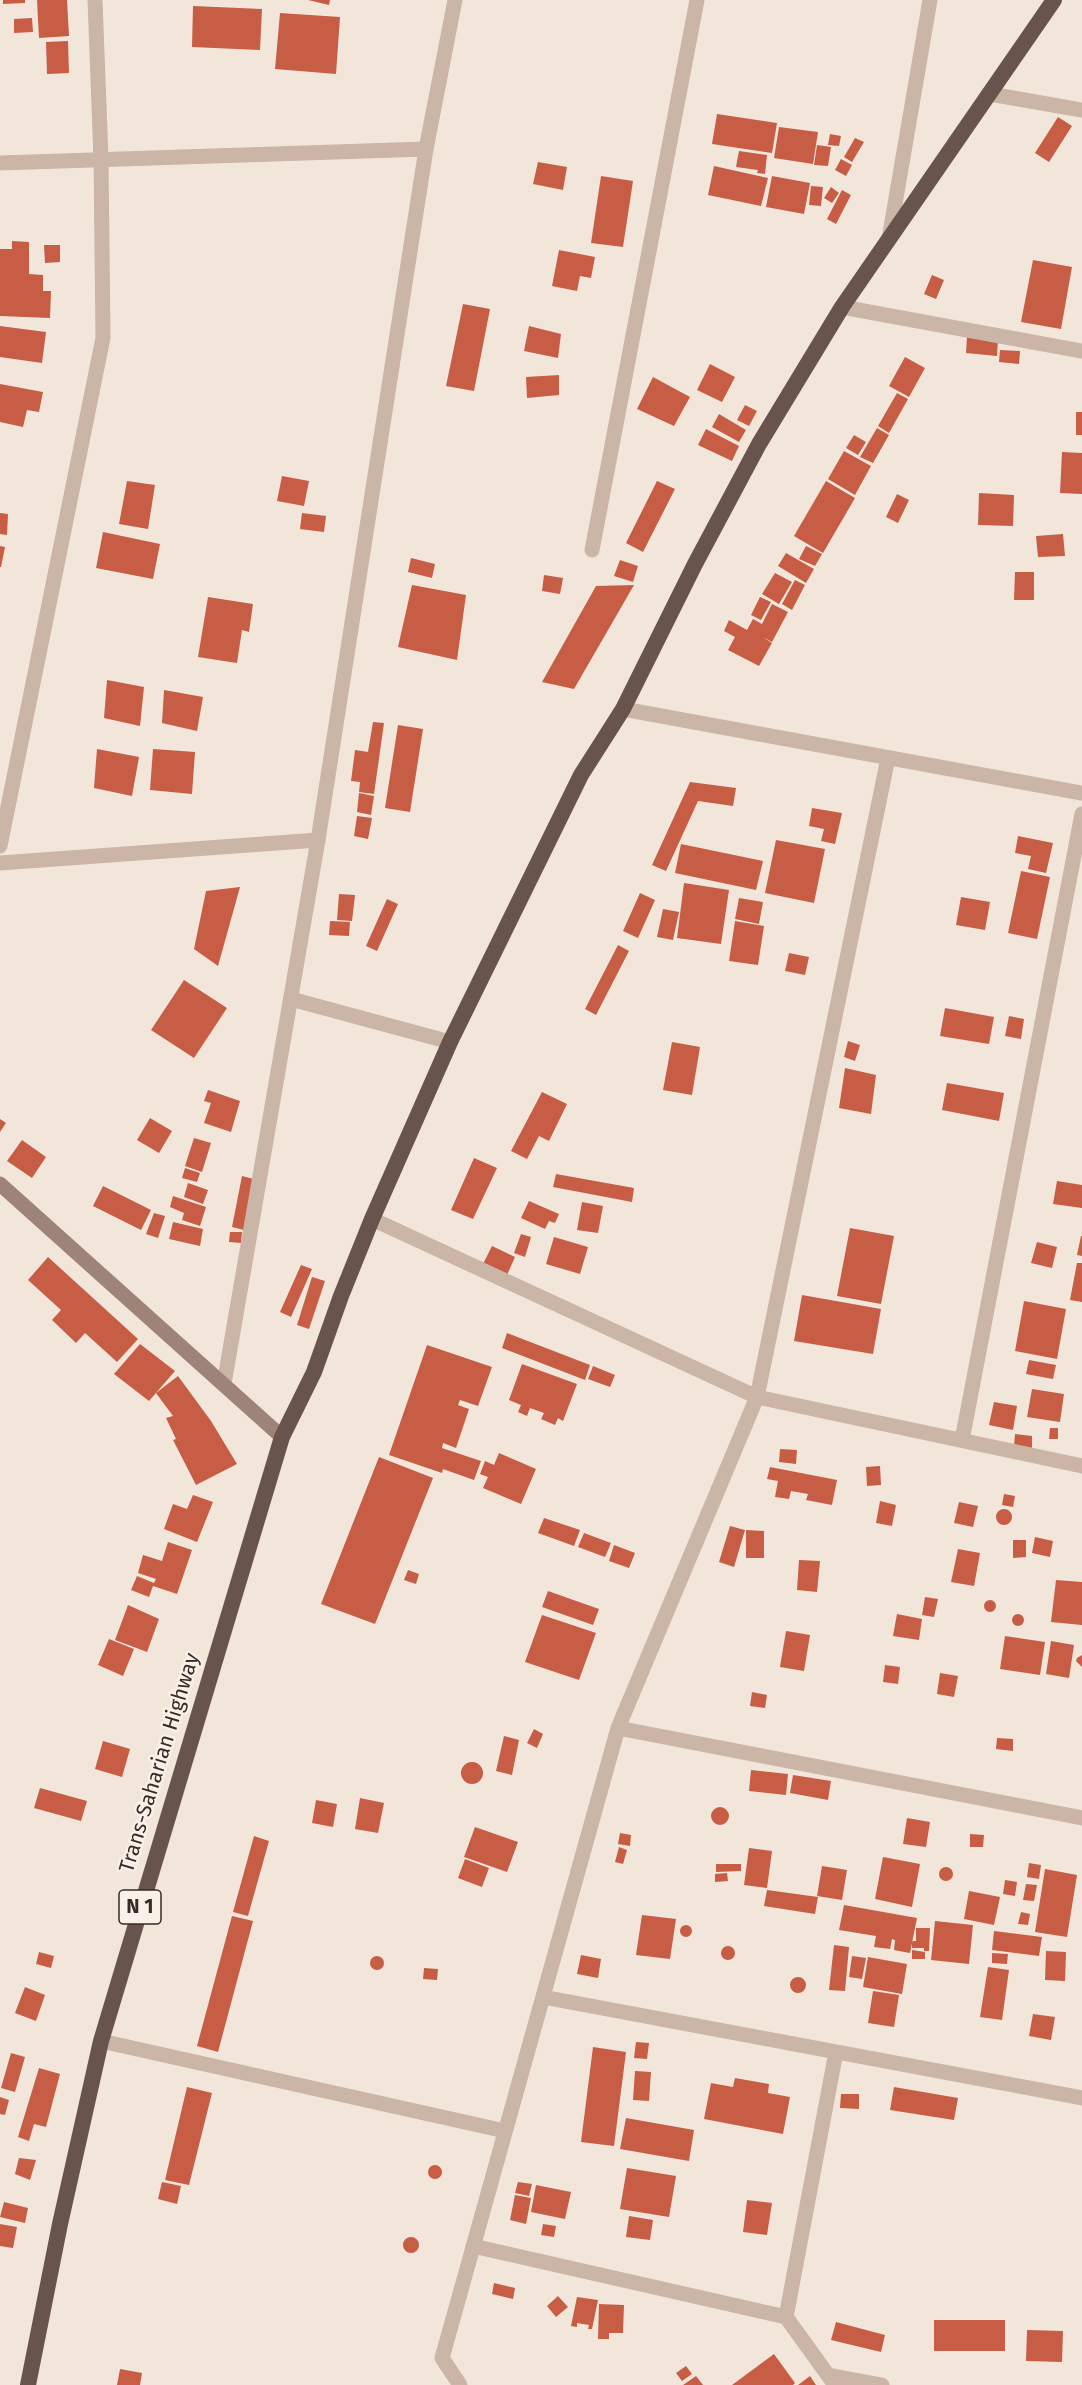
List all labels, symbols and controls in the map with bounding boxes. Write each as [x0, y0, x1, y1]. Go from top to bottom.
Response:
street label: Trans-Saharian Highway [115, 1650, 205, 1876]
road number: N 1 [119, 1890, 161, 1924]

